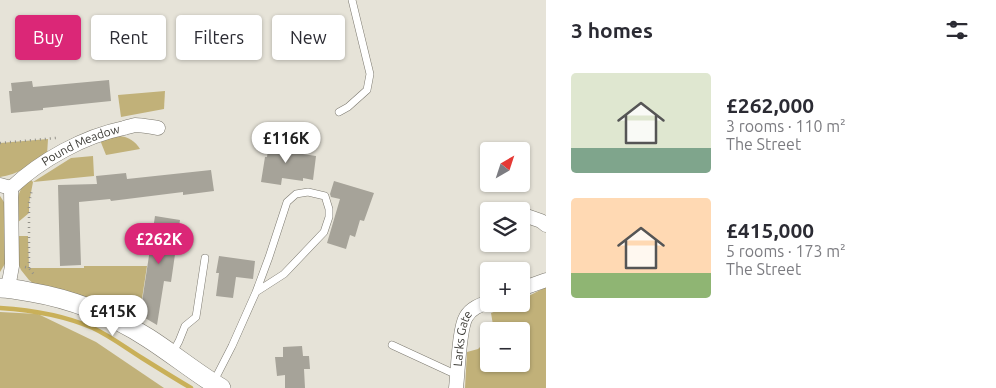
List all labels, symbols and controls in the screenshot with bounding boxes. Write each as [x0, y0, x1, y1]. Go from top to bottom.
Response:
chip: Buy [15, 15, 81, 60]
chip: Rent [91, 15, 166, 60]
chip: Filters [176, 15, 262, 60]
chip: New [272, 15, 345, 60]
icon: filters [943, 16, 971, 44]
text: 3 homes [571, 18, 653, 42]
icon: home [611, 93, 671, 153]
text: £262,000 [726, 93, 814, 117]
text: 3 rooms · 110 m² [726, 117, 846, 135]
pin: £116K [251, 121, 321, 164]
street label: Pound Meadow [39, 122, 122, 168]
text: £116K [263, 129, 309, 147]
text: The Street [726, 135, 801, 153]
north arrow [480, 142, 530, 192]
map controls [480, 142, 530, 372]
button: layers [480, 202, 530, 252]
icon: home [611, 218, 671, 278]
text: £415,000 [726, 218, 814, 242]
pin: £262K [124, 222, 194, 265]
text: £262K [136, 230, 182, 248]
text: 5 rooms · 173 m² [726, 242, 846, 260]
text: The Street [726, 260, 801, 278]
button: + [480, 262, 530, 312]
pin: £415K [78, 294, 148, 337]
text: £415K [90, 302, 136, 320]
street label: Larks Gate [451, 308, 474, 367]
button: − [480, 322, 530, 372]

